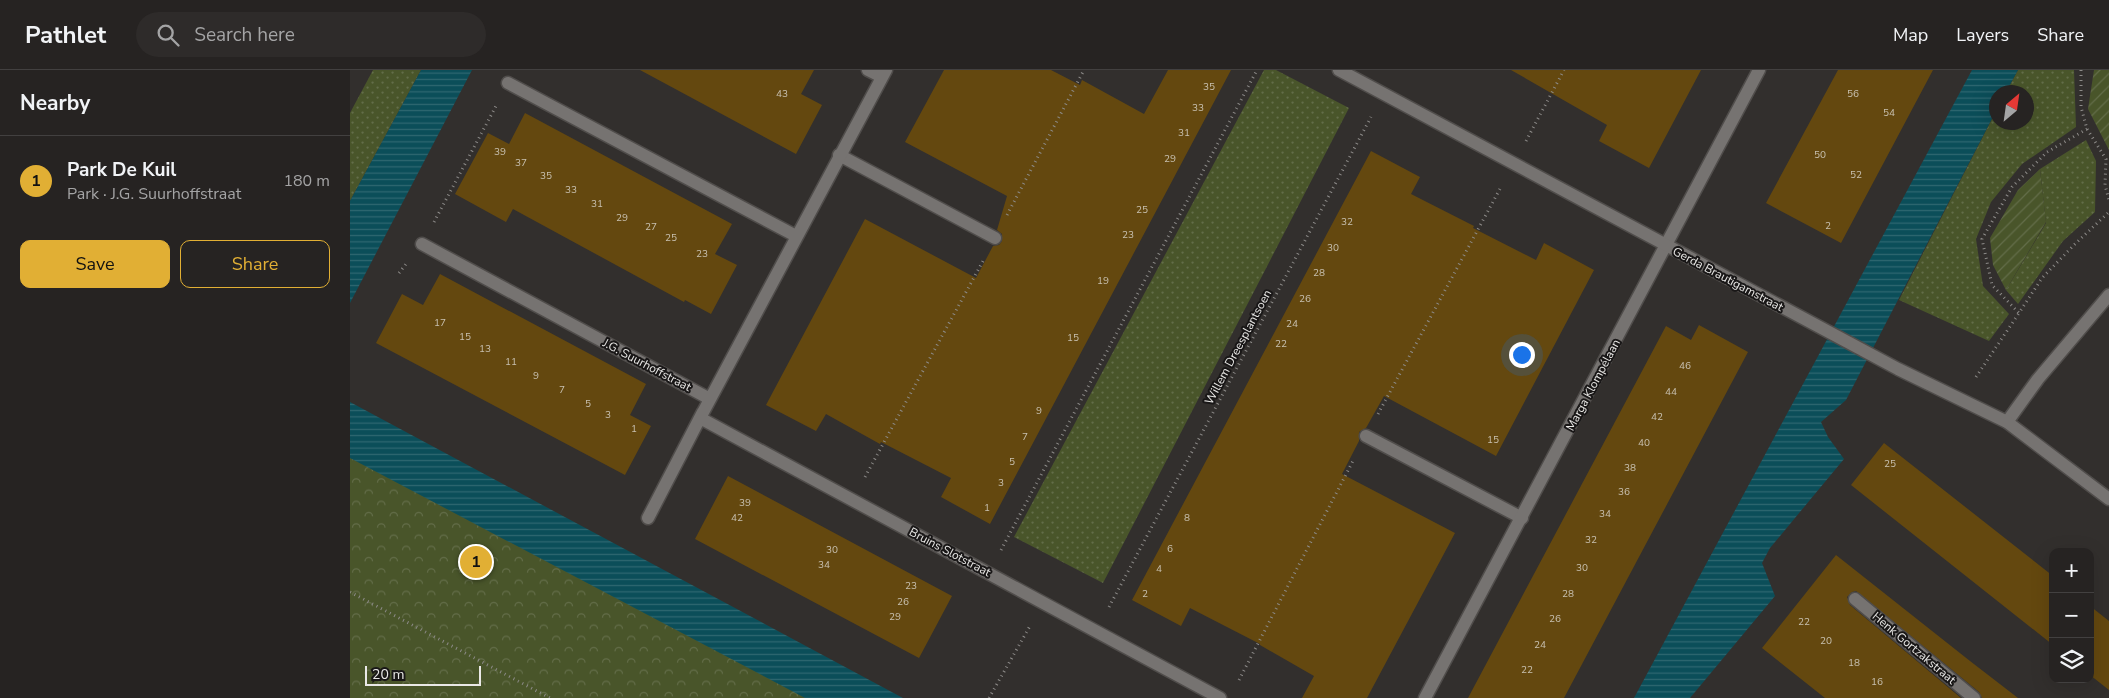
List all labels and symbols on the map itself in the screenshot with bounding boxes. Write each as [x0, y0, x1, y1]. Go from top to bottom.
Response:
house number: 35 [1203, 80, 1215, 94]
north arrow [1989, 85, 2034, 130]
house number: 43 [776, 87, 788, 101]
house number: 56 [1847, 87, 1859, 101]
house number: 33 [1192, 101, 1204, 115]
house number: 54 [1883, 106, 1895, 120]
house number: 31 [1178, 126, 1190, 140]
house number: 39 [494, 145, 506, 159]
house number: 50 [1814, 148, 1826, 162]
house number: 29 [1164, 152, 1176, 166]
house number: 37 [515, 156, 527, 170]
house number: 52 [1850, 168, 1862, 182]
house number: 35 [540, 169, 552, 183]
house number: 33 [565, 183, 577, 197]
house number: 31 [591, 197, 603, 211]
house number: 25 [1136, 203, 1148, 217]
house number: 29 [616, 211, 628, 225]
house number: 32 [1341, 215, 1353, 229]
house number: 2 [1825, 219, 1831, 233]
house number: 27 [645, 220, 657, 234]
house number: 23 [1122, 228, 1134, 242]
house number: 25 [665, 231, 677, 245]
house number: 30 [1327, 241, 1339, 255]
street label: Gerda Brautigamstraat [1670, 243, 1787, 315]
house number: 23 [696, 247, 708, 261]
house number: 28 [1313, 266, 1325, 280]
house number: 19 [1097, 274, 1109, 288]
street label: Willem Dreesplantsoen [1201, 287, 1275, 407]
house number: 26 [1299, 292, 1311, 306]
house number: 17 [434, 316, 446, 330]
house number: 24 [1286, 317, 1298, 331]
house number: 15 [459, 330, 471, 344]
house number: 15 [1067, 331, 1079, 345]
street label: J.G. Suurhoffstraat [599, 334, 695, 395]
street label: Marga Klompélaan [1562, 336, 1624, 434]
house number: 22 [1275, 337, 1287, 351]
house number: 13 [479, 342, 491, 356]
your location [1509, 342, 1535, 368]
house number: 11 [505, 355, 517, 369]
house number: 46 [1679, 359, 1691, 373]
house number: 9 [533, 369, 539, 383]
house number: 7 [559, 383, 565, 397]
house number: 44 [1665, 385, 1677, 399]
house number: 5 [585, 397, 591, 411]
house number: 9 [1036, 404, 1042, 418]
house number: 3 [605, 408, 611, 422]
house number: 42 [1651, 410, 1663, 424]
house number: 1 [631, 422, 637, 436]
house number: 7 [1022, 430, 1028, 444]
house number: 15 [1487, 433, 1499, 447]
house number: 40 [1638, 436, 1650, 450]
house number: 5 [1009, 455, 1015, 469]
house number: 25 [1884, 457, 1896, 471]
house number: 38 [1624, 461, 1636, 475]
house number: 3 [998, 476, 1004, 490]
house number: 36 [1618, 485, 1630, 499]
house number: 39 [739, 496, 751, 510]
house number: 1 [984, 501, 990, 515]
house number: 34 [1599, 507, 1611, 521]
house number: 42 [731, 511, 743, 525]
house number: 8 [1184, 511, 1190, 525]
street label: Bruins Slotstraat [906, 524, 994, 581]
house number: 32 [1585, 533, 1597, 547]
house number: 6 [1167, 542, 1173, 556]
pin: 1 [460, 543, 492, 581]
house number: 30 [826, 543, 838, 557]
house number: 34 [818, 558, 830, 572]
house number: 30 [1576, 561, 1588, 575]
house number: 4 [1156, 562, 1162, 576]
house number: 23 [905, 579, 917, 593]
house number: 2 [1142, 587, 1148, 601]
house number: 28 [1562, 587, 1574, 601]
house number: 26 [897, 595, 909, 609]
street label: Henk Gortzakstraat [1869, 608, 1960, 688]
house number: 29 [889, 610, 901, 624]
house number: 26 [1549, 612, 1561, 626]
house number: 22 [1798, 615, 1810, 629]
house number: 20 [1820, 634, 1832, 648]
house number: 24 [1534, 638, 1546, 652]
house number: 18 [1848, 656, 1860, 670]
scale bar [365, 663, 481, 686]
house number: 22 [1521, 663, 1533, 677]
house number: 16 [1871, 675, 1883, 689]

